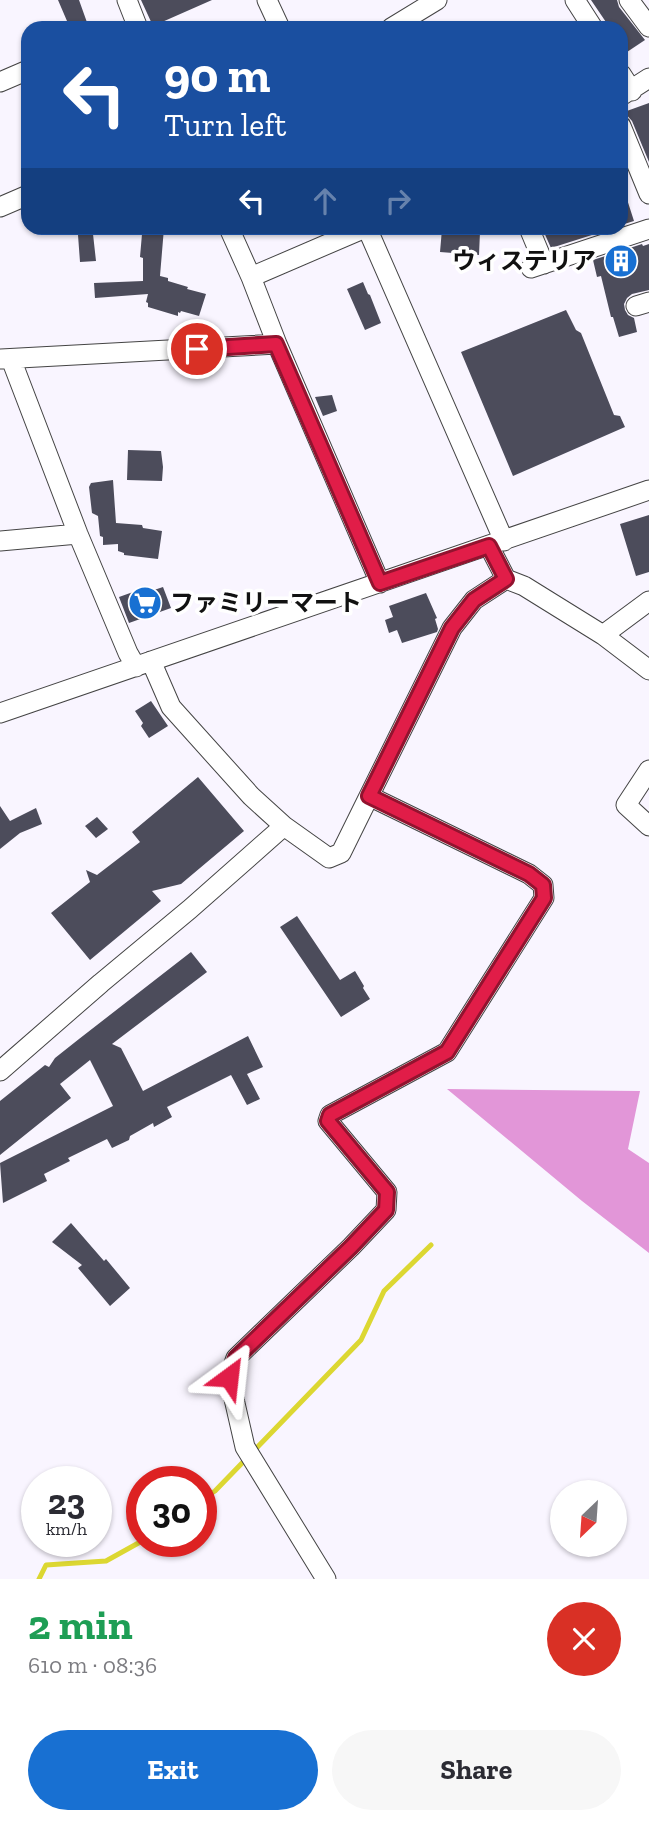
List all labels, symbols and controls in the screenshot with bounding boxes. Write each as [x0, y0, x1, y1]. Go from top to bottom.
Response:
text: 90 m [164, 46, 271, 105]
icon: left [49, 49, 140, 140]
text: Turn left [164, 106, 286, 144]
icon: left [233, 182, 271, 220]
icon: ahead [306, 182, 344, 220]
icon: right [379, 182, 417, 220]
building icon: ウィステリア [602, 242, 640, 280]
place label: ウィステリア [452, 246, 596, 275]
pin [167, 319, 227, 379]
icon: arrive [178, 330, 216, 368]
supermarket icon: ファミリーマート [126, 584, 164, 622]
place label: ファミリーマート [170, 588, 362, 617]
position arrow [192, 1340, 266, 1414]
speed limit sign: 30 [126, 1466, 217, 1557]
north arrow [550, 1480, 626, 1558]
map controls [550, 1480, 627, 1557]
text: 23 [48, 1481, 85, 1523]
text: km/h [46, 1518, 87, 1540]
text: 2 min [28, 1599, 133, 1650]
button: close [547, 1602, 621, 1676]
text: 610 m · 08:36 [28, 1651, 157, 1679]
button: Exit [28, 1730, 318, 1810]
button: Share [332, 1730, 621, 1810]

